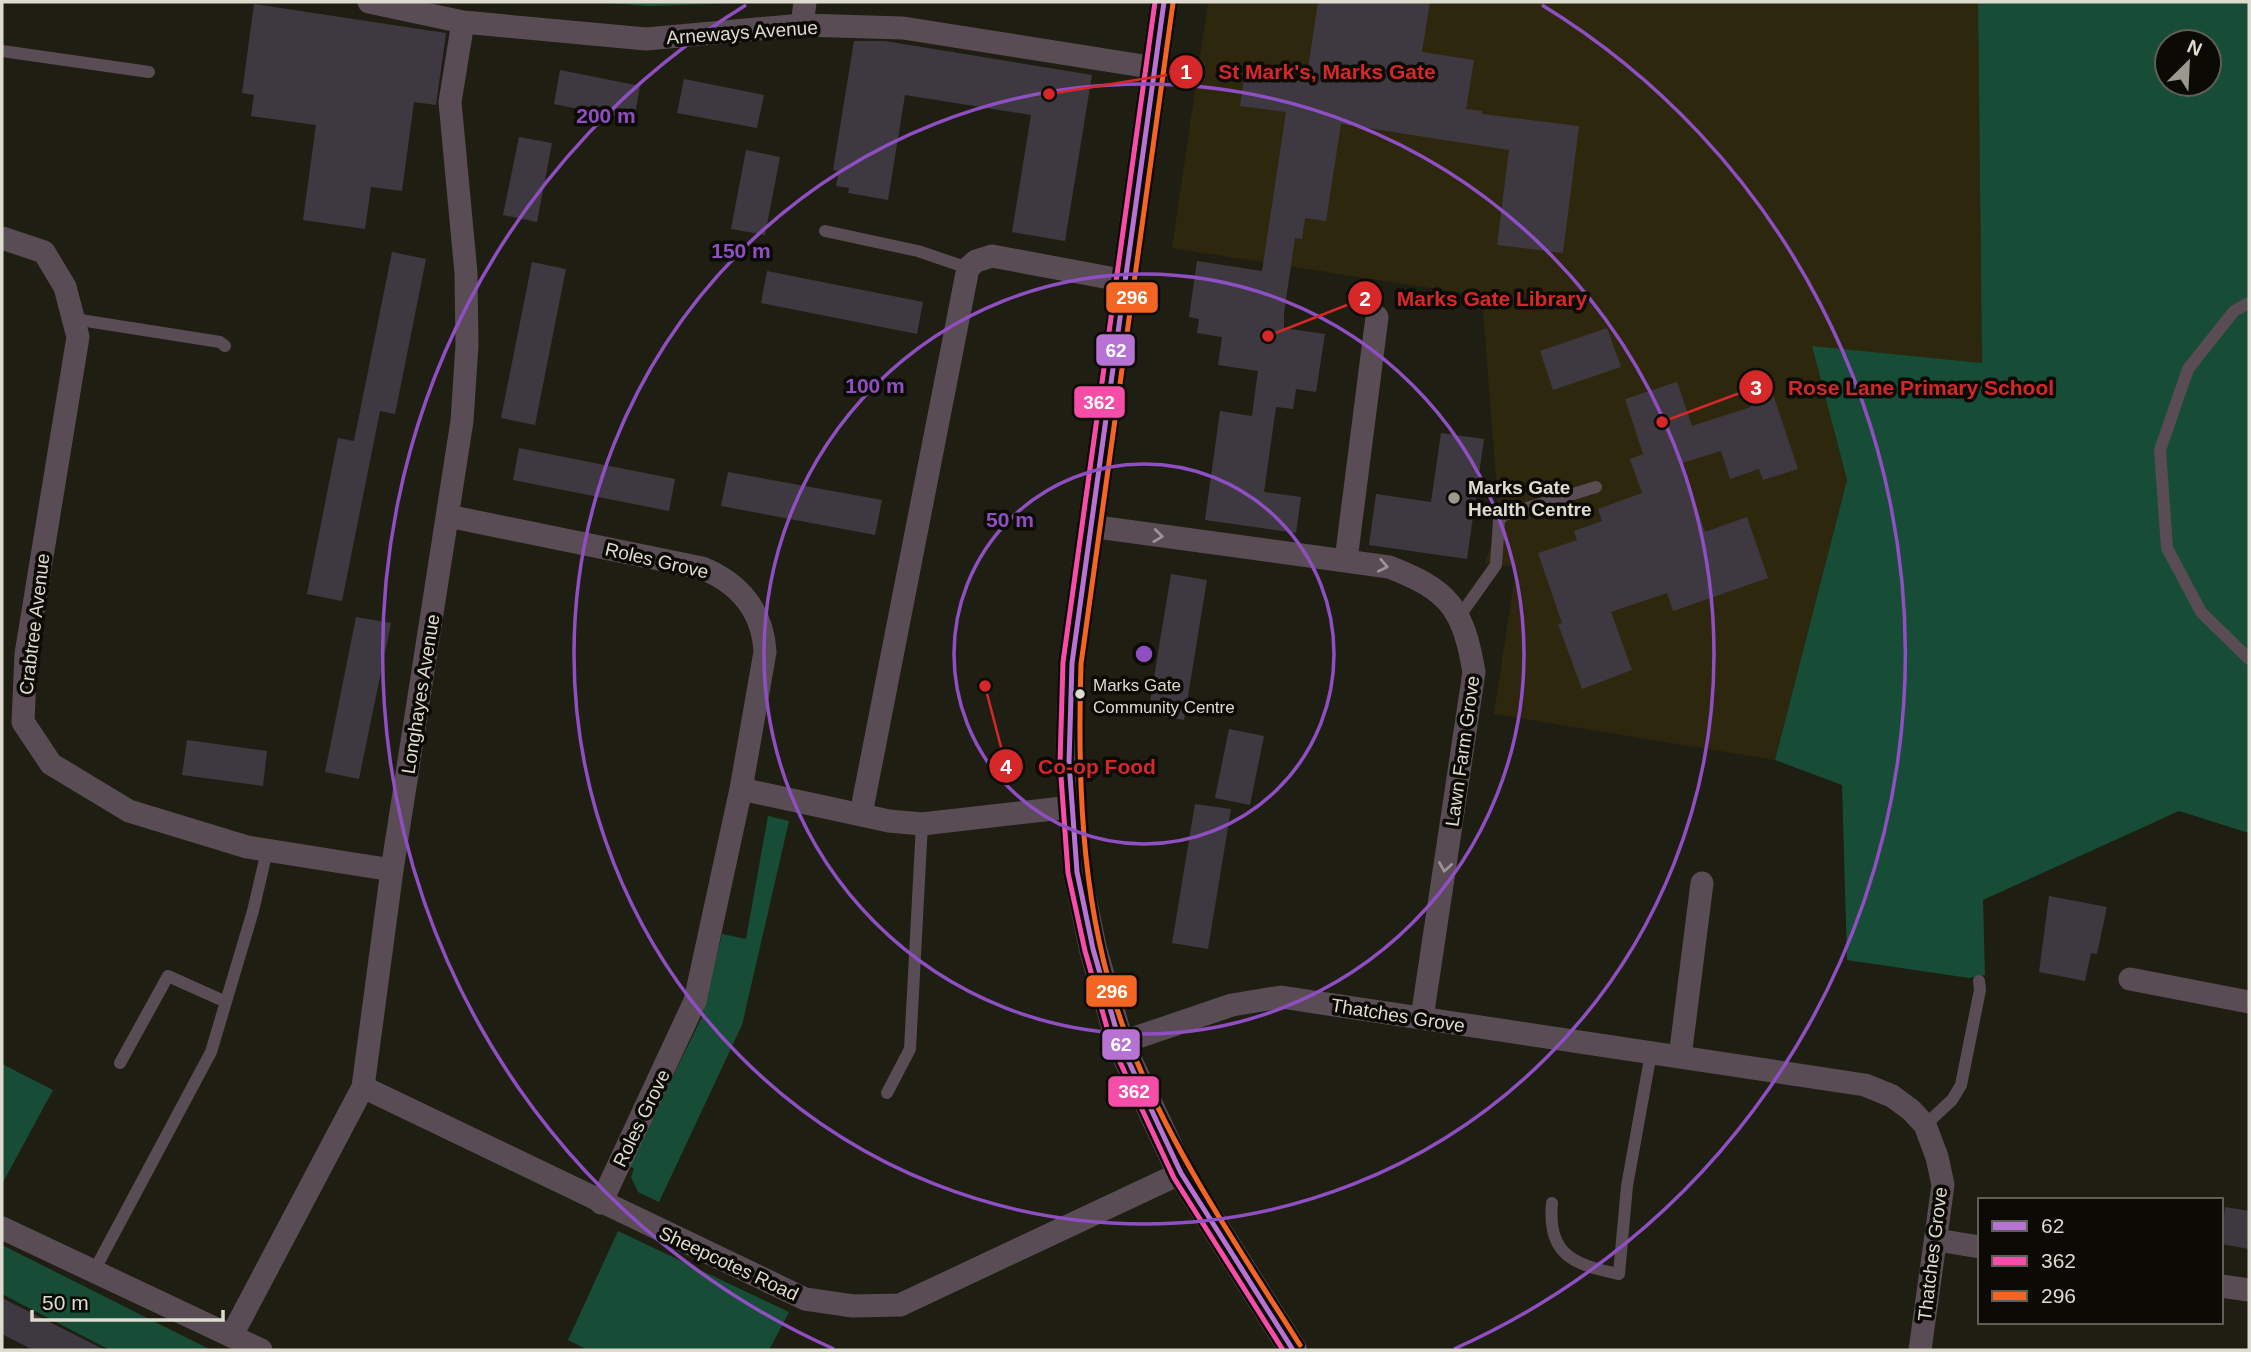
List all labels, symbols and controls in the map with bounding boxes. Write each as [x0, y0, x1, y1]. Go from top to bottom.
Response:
street label: Arneways Avenue [666, 17, 818, 48]
north arrow [2153, 28, 2223, 98]
text: N [2184, 36, 2205, 60]
callout: St Mark's, Marks Gate [1169, 51, 1449, 93]
text: 1 [1180, 60, 1192, 83]
text: St Mark's, Marks Gate [1218, 60, 1436, 83]
text: 200 m [576, 104, 636, 127]
text: 150 m [711, 239, 771, 262]
callout: Marks Gate Library [1347, 277, 1601, 319]
line badge: 296 [1105, 281, 1159, 314]
text: 296 [1116, 287, 1148, 308]
text: 2 [1359, 287, 1371, 310]
text: Marks Gate Library [1397, 287, 1587, 310]
line badge: 62 [1095, 333, 1136, 367]
text: 62 [1105, 340, 1127, 361]
callout: Rose Lane Primary School [1738, 366, 2068, 408]
text: 100 m [845, 374, 905, 397]
text: 3 [1750, 376, 1762, 399]
text: Rose Lane Primary School [1788, 376, 2054, 399]
line badge: 362 [1073, 385, 1126, 419]
text: 362 [1083, 392, 1115, 413]
place label: Marks Gate Health Centre [1468, 477, 1592, 520]
marker: Marks Gate Health Centre [1446, 490, 1462, 506]
text: 50 m [986, 508, 1034, 531]
one-way arrow [1152, 528, 1163, 543]
street label: Roles Grove [603, 538, 711, 583]
street label: Crabtree Avenue [15, 552, 54, 696]
one-way arrow [1377, 558, 1389, 573]
street label: Longhayes Avenue [398, 613, 443, 775]
centre of rings [1132, 642, 1156, 666]
street label: Lawn Farm Grove [1442, 674, 1483, 828]
place label: Marks Gate Community Centre [1093, 676, 1235, 717]
marker: Marks Gate Community Centre [1073, 687, 1087, 701]
callout: Co-op Food [989, 745, 1170, 787]
text: 4 [1000, 755, 1012, 778]
text: Co-op Food [1038, 755, 1156, 778]
one-way arrow [1438, 861, 1453, 873]
line badge: 296 [1085, 974, 1138, 1008]
text: 296 [1096, 981, 1128, 1002]
street label: Thatches Grove [1330, 995, 1466, 1036]
line badge: 62 [1101, 1028, 1141, 1061]
text: 62 [1110, 1034, 1132, 1055]
street label: Roles Grove [609, 1066, 674, 1170]
line badge: 362 [1107, 1075, 1160, 1108]
text: 362 [1118, 1081, 1150, 1102]
street label: Thatches Grove [1914, 1186, 1951, 1322]
legend [1978, 1198, 2223, 1324]
text: 62 [2041, 1214, 2064, 1237]
street label: Sheepcotes Road [656, 1222, 802, 1305]
text: 362 [2041, 1249, 2076, 1272]
scale bar [32, 1278, 222, 1322]
text: 296 [2041, 1284, 2076, 1307]
text: 50 m [42, 1291, 89, 1314]

